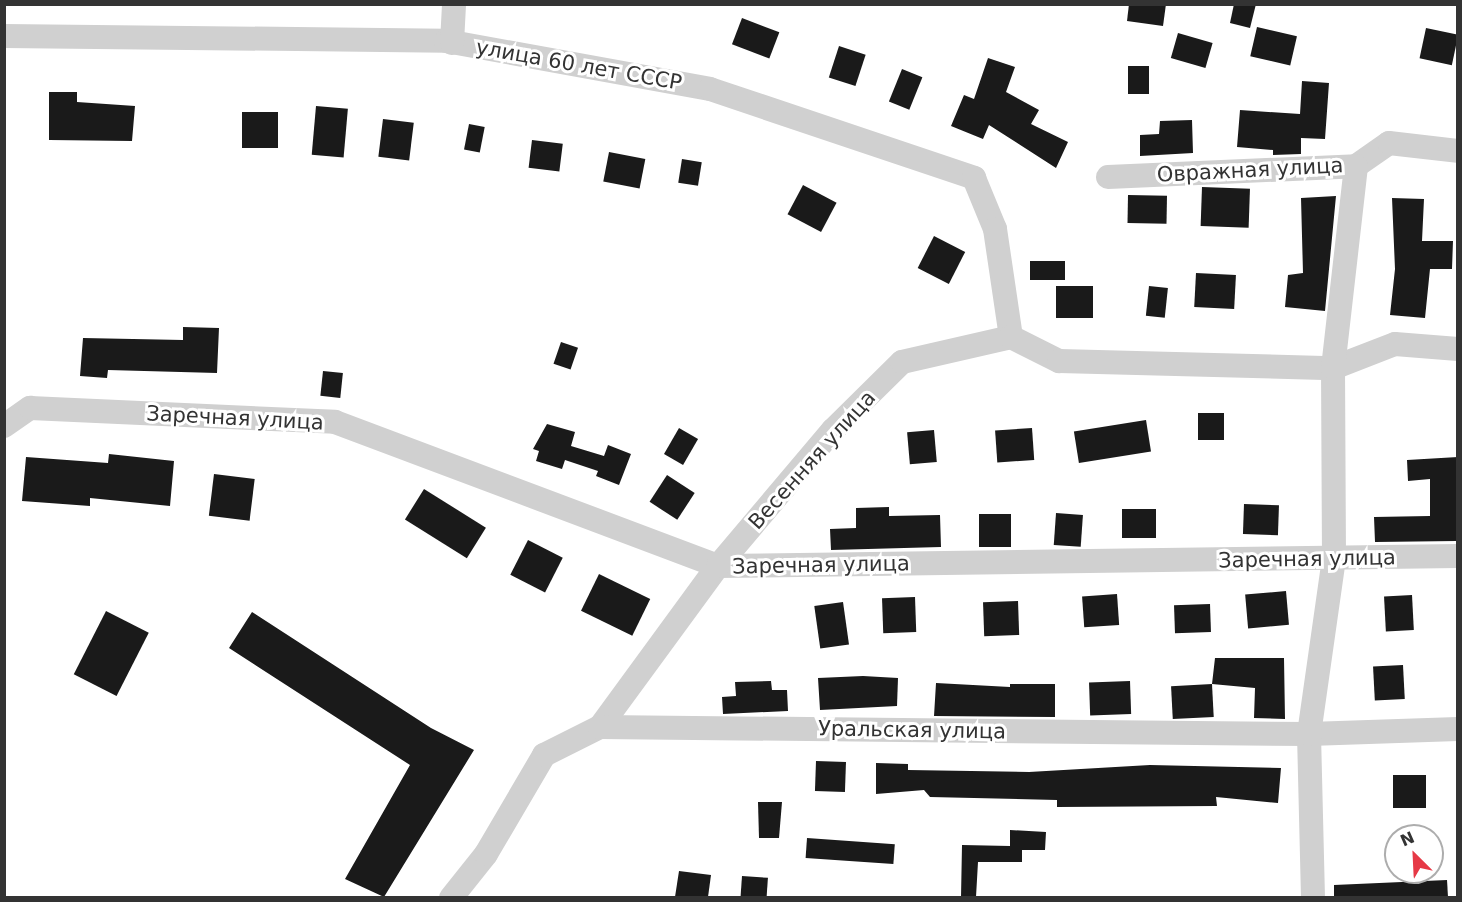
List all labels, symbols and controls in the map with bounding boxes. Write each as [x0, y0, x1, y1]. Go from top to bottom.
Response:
street label: улица 60 лет СССР [474, 34, 684, 96]
street label: Овражная улица [1156, 153, 1344, 187]
street label: Весенняя улица [743, 385, 881, 535]
street label: Заречная улица [146, 401, 324, 435]
street label: Заречная улица [1218, 545, 1396, 573]
street label: Заречная улица [732, 551, 910, 579]
street label: Уральская улица [818, 716, 1006, 744]
north arrow [1384, 824, 1444, 884]
text: N [1397, 828, 1417, 850]

